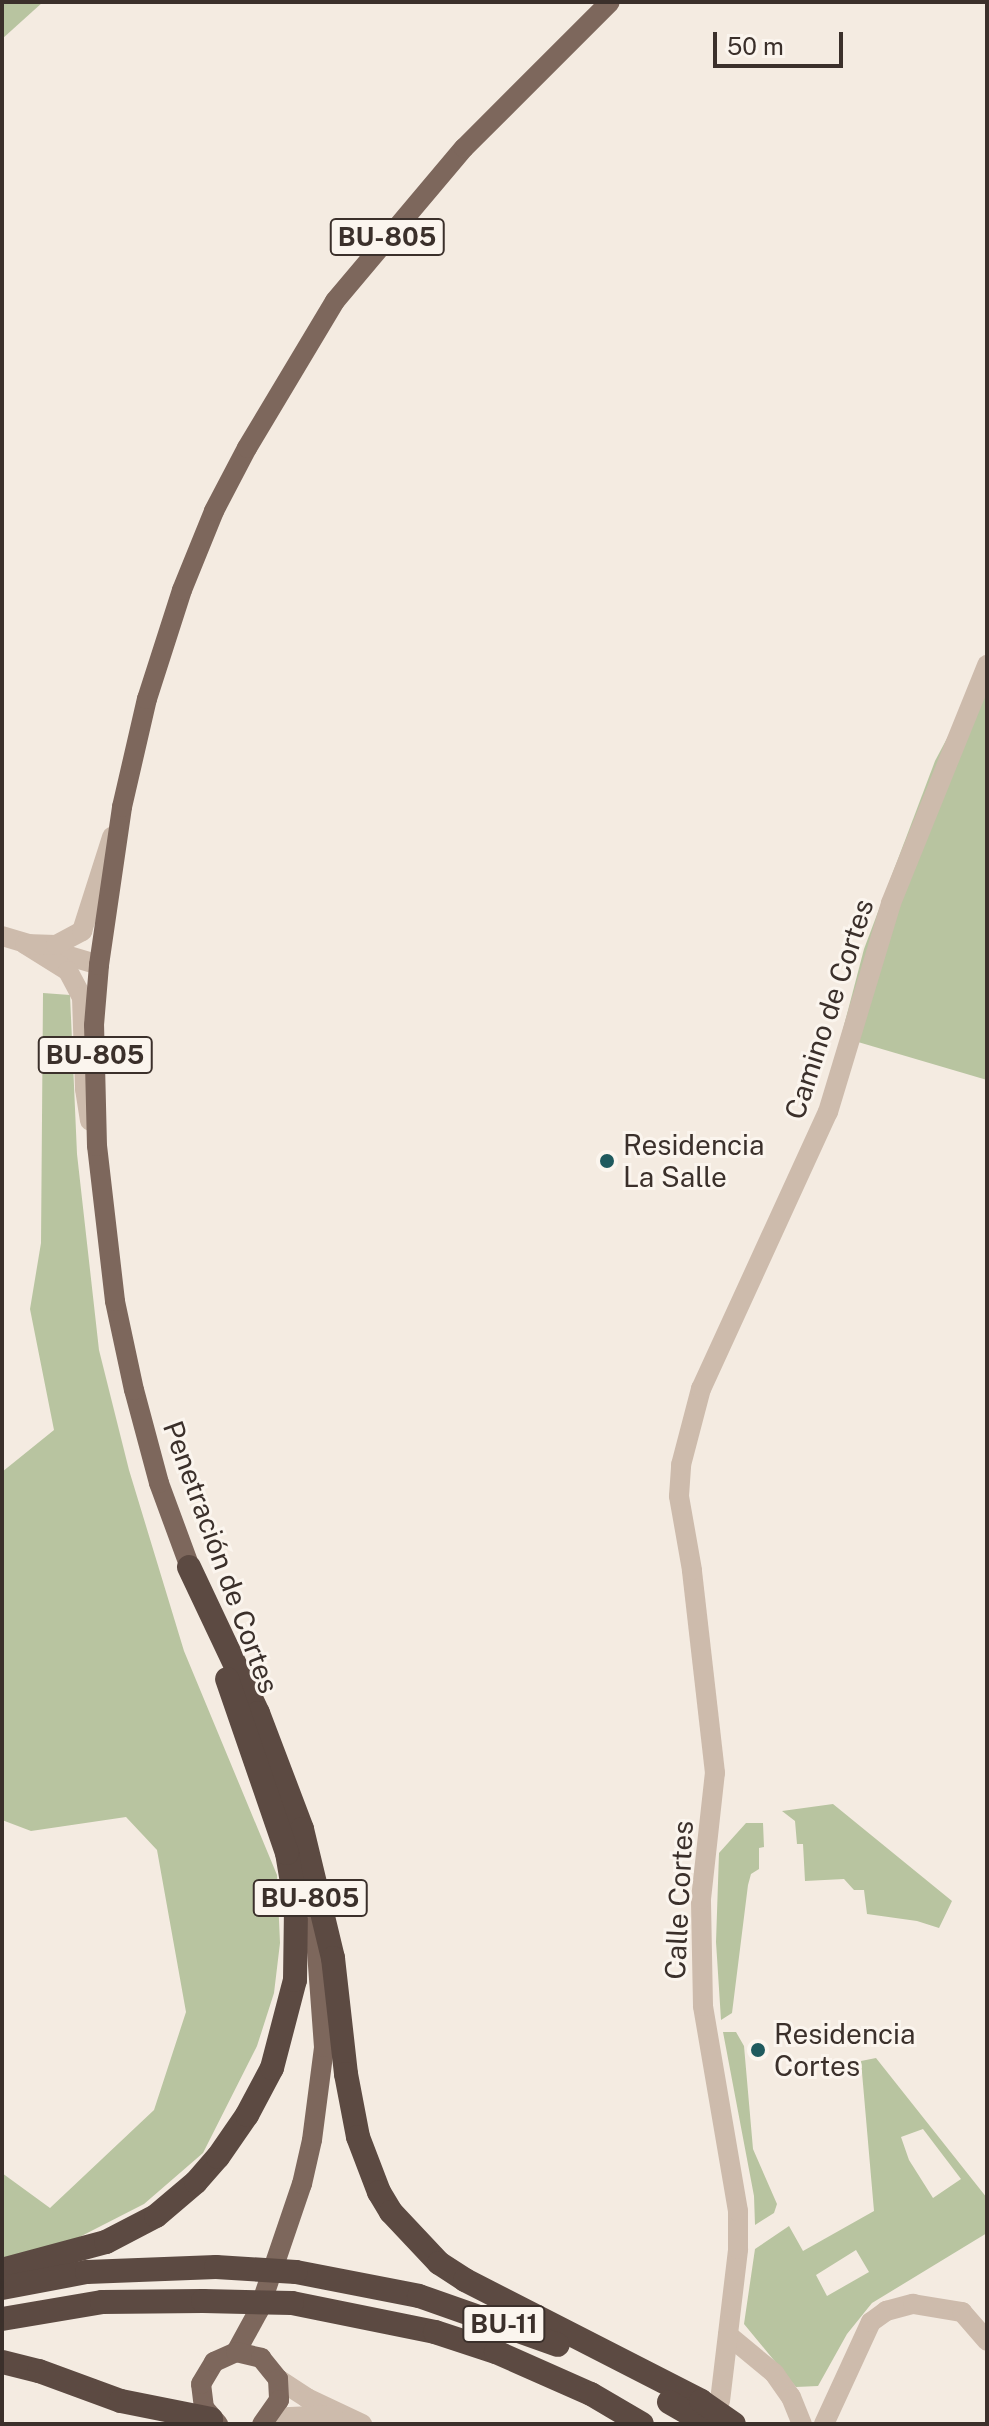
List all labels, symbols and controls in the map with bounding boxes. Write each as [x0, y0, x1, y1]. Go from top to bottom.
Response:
scale bar [717, 16, 847, 66]
text: 50 m [727, 32, 784, 60]
road number: BU-805 [329, 215, 445, 259]
street label: Camino de Cortes [777, 894, 881, 1124]
road number: BU-805 [37, 1033, 153, 1077]
place label: Residencia La Salle [623, 1128, 765, 1194]
marker: Residencia La Salle [598, 1152, 616, 1170]
street label: Penetración de Cortes [156, 1416, 286, 1698]
street label: Calle Cortes [658, 1820, 700, 1980]
road number: BU-805 [252, 1876, 368, 1920]
place label: Residencia Cortes [774, 2017, 916, 2083]
marker: Residencia Cortes [749, 2041, 767, 2059]
road number: BU-11 [462, 2302, 546, 2346]

